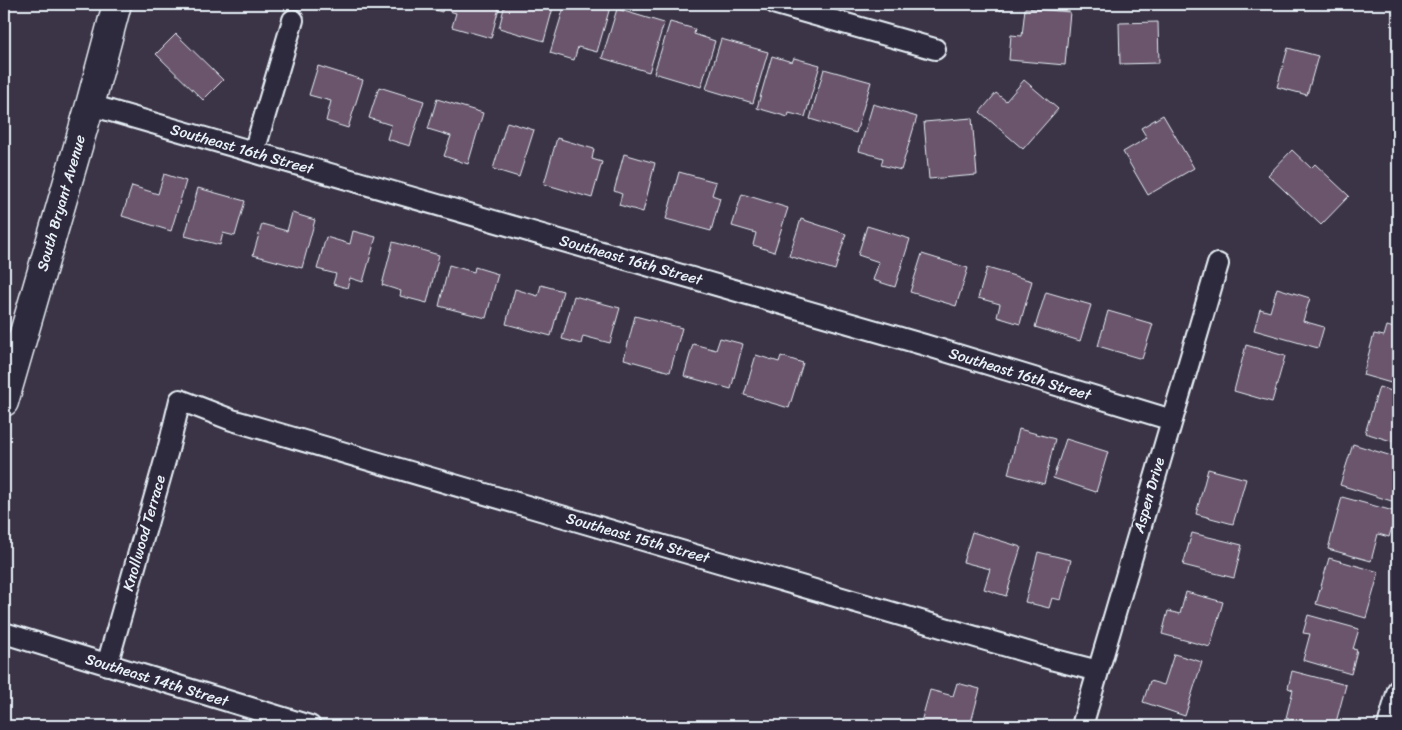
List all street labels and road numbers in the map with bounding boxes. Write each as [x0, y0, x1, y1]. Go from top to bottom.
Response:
street label: Southeast 16th Street [167, 116, 317, 182]
street label: South Bryant Avenue [29, 131, 93, 274]
street label: Southeast 16th Street [556, 227, 706, 293]
street label: Southeast 16th Street [946, 340, 1095, 408]
street label: Aspen Drive [1125, 454, 1172, 537]
street label: Knollwood Terrace [115, 472, 173, 594]
street label: Southeast 15th Street [563, 505, 714, 571]
street label: Southeast 14th Street [82, 646, 233, 714]

